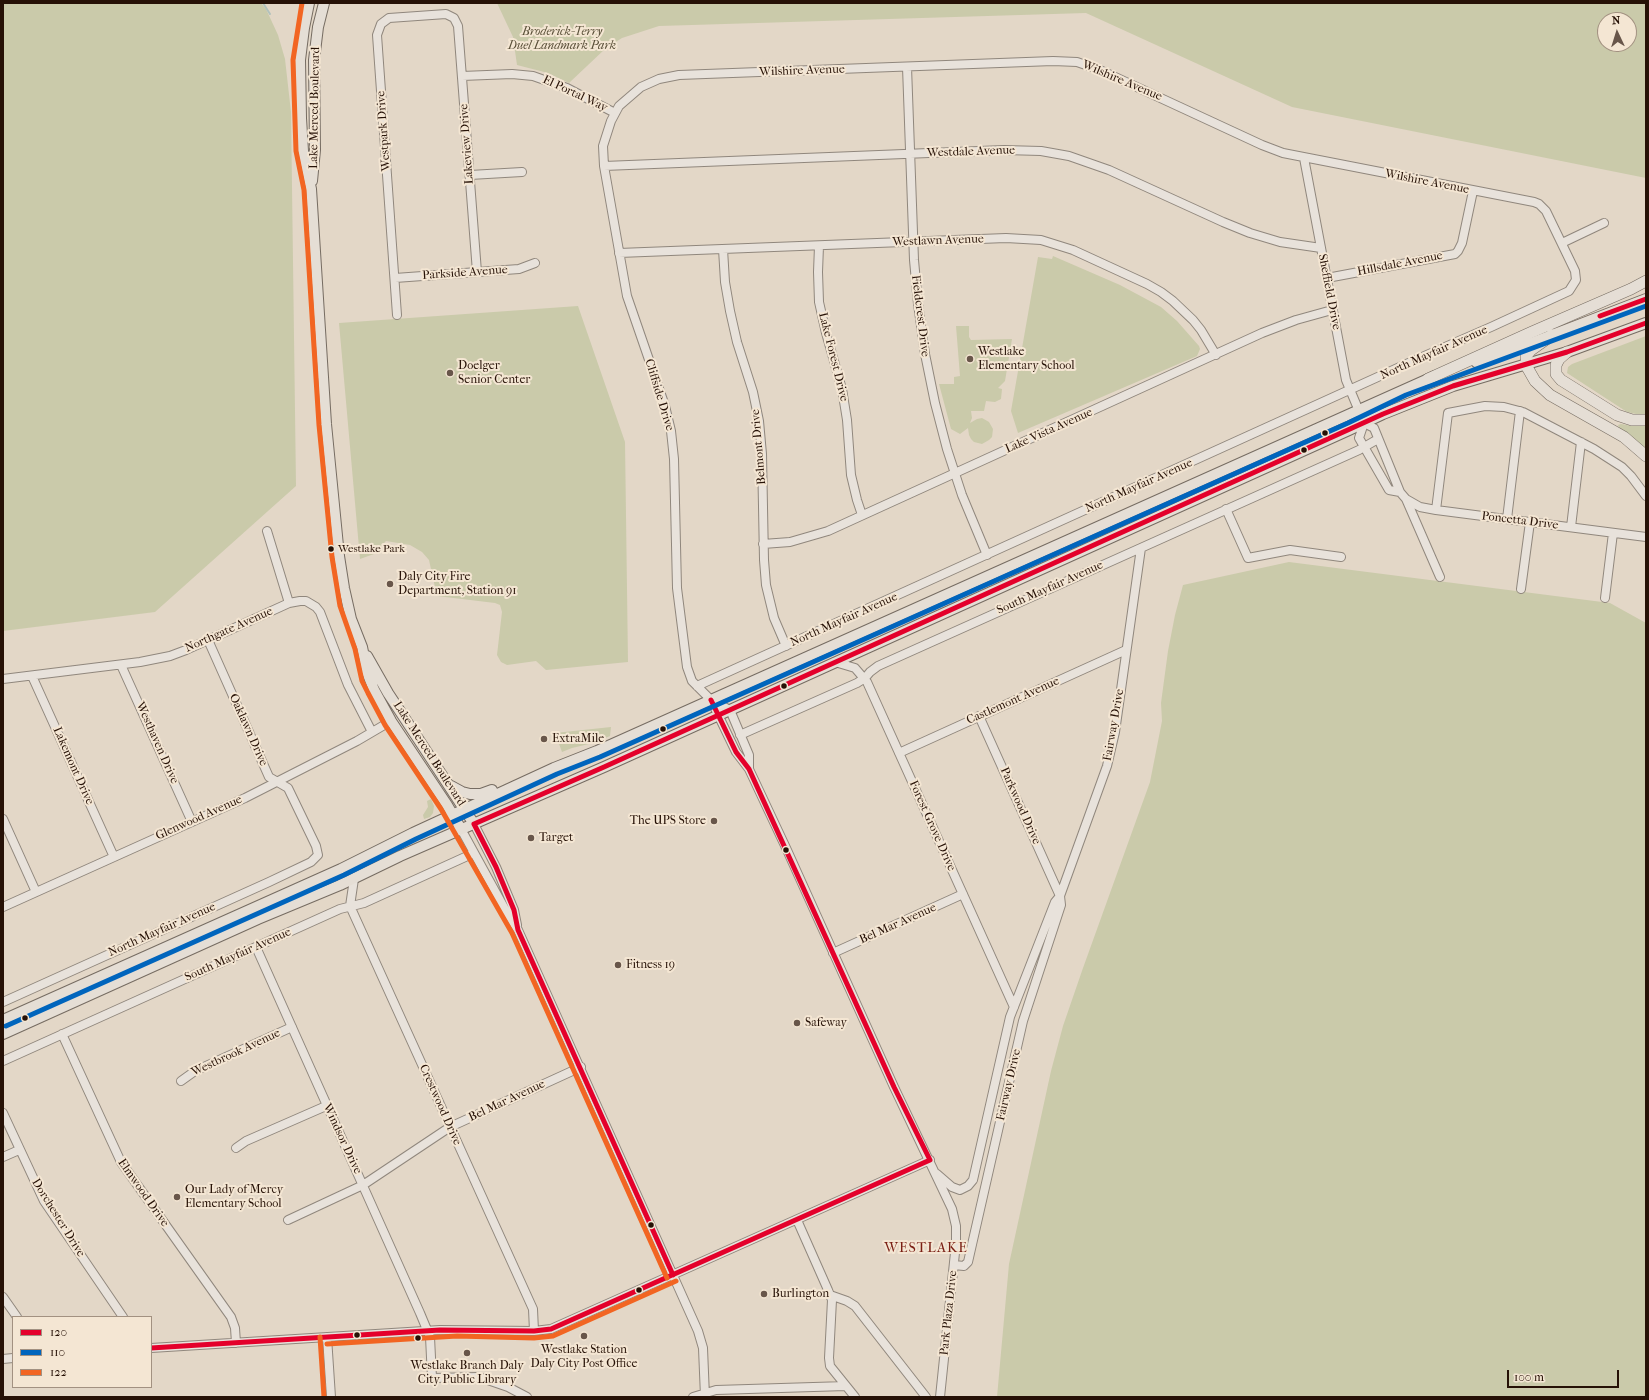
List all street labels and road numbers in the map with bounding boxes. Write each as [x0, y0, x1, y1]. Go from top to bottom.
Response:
street label: Lake Merced Boulevard [307, 47, 323, 169]
street label: Wilshire Avenue [1080, 58, 1164, 104]
street label: Wilshire Avenue [759, 62, 845, 80]
street label: El Portal Way [540, 73, 610, 115]
street label: Westpark Drive [374, 90, 394, 172]
street label: Lakeview Drive [457, 103, 477, 185]
street label: Westdale Avenue [927, 143, 1015, 161]
street label: Wilshire Avenue [1384, 167, 1470, 197]
street label: Westlawn Avenue [892, 232, 984, 250]
street label: Hillsdale Avenue [1356, 249, 1444, 279]
street label: Sheffield Drive [1315, 253, 1343, 331]
street label: Parkside Avenue [422, 263, 508, 283]
street label: Fieldcrest Drive [908, 274, 932, 358]
street label: Lake Forest Drive [815, 311, 851, 403]
street label: North Mayfair Avenue [1378, 323, 1490, 383]
street label: Cliffside Drive [641, 357, 677, 433]
street label: Lake Vista Avenue [1003, 405, 1095, 457]
street label: Belmont Drive [749, 409, 769, 485]
street label: North Mayfair Avenue [1083, 456, 1195, 516]
street label: Poncetta Drive [1481, 509, 1559, 533]
street label: South Mayfair Avenue [995, 558, 1105, 618]
street label: North Mayfair Avenue [788, 590, 900, 650]
street label: Northgate Avenue [183, 604, 275, 656]
street label: Castlemont Avenue [964, 674, 1062, 728]
street label: Fairway Drive [1101, 688, 1127, 762]
street label: Oaklawn Drive [226, 692, 270, 768]
street label: Lake Merced Boulevard [390, 699, 468, 809]
street label: Westhaven Drive [132, 700, 182, 786]
street label: Lakemont Drive [49, 725, 97, 807]
street label: Parkwood Drive [997, 765, 1043, 847]
street label: Forest Grove Drive [906, 778, 958, 874]
street label: Glenwood Avenue [154, 792, 244, 844]
street label: North Mayfair Avenue [106, 900, 218, 960]
street label: Bel Mar Avenue [857, 901, 939, 947]
street label: South Mayfair Avenue [183, 925, 293, 985]
street label: Westbrook Avenue [189, 1026, 283, 1080]
street label: Fairway Drive [994, 1048, 1024, 1122]
street label: Crestwood Drive [416, 1062, 464, 1148]
street label: Bel Mar Avenue [467, 1077, 547, 1125]
street label: Windsor Drive [319, 1101, 365, 1177]
street label: Elmwood Drive [114, 1156, 172, 1230]
street label: Dorchester Drive [28, 1176, 88, 1260]
street label: Park Plaza Drive [937, 1270, 961, 1356]

